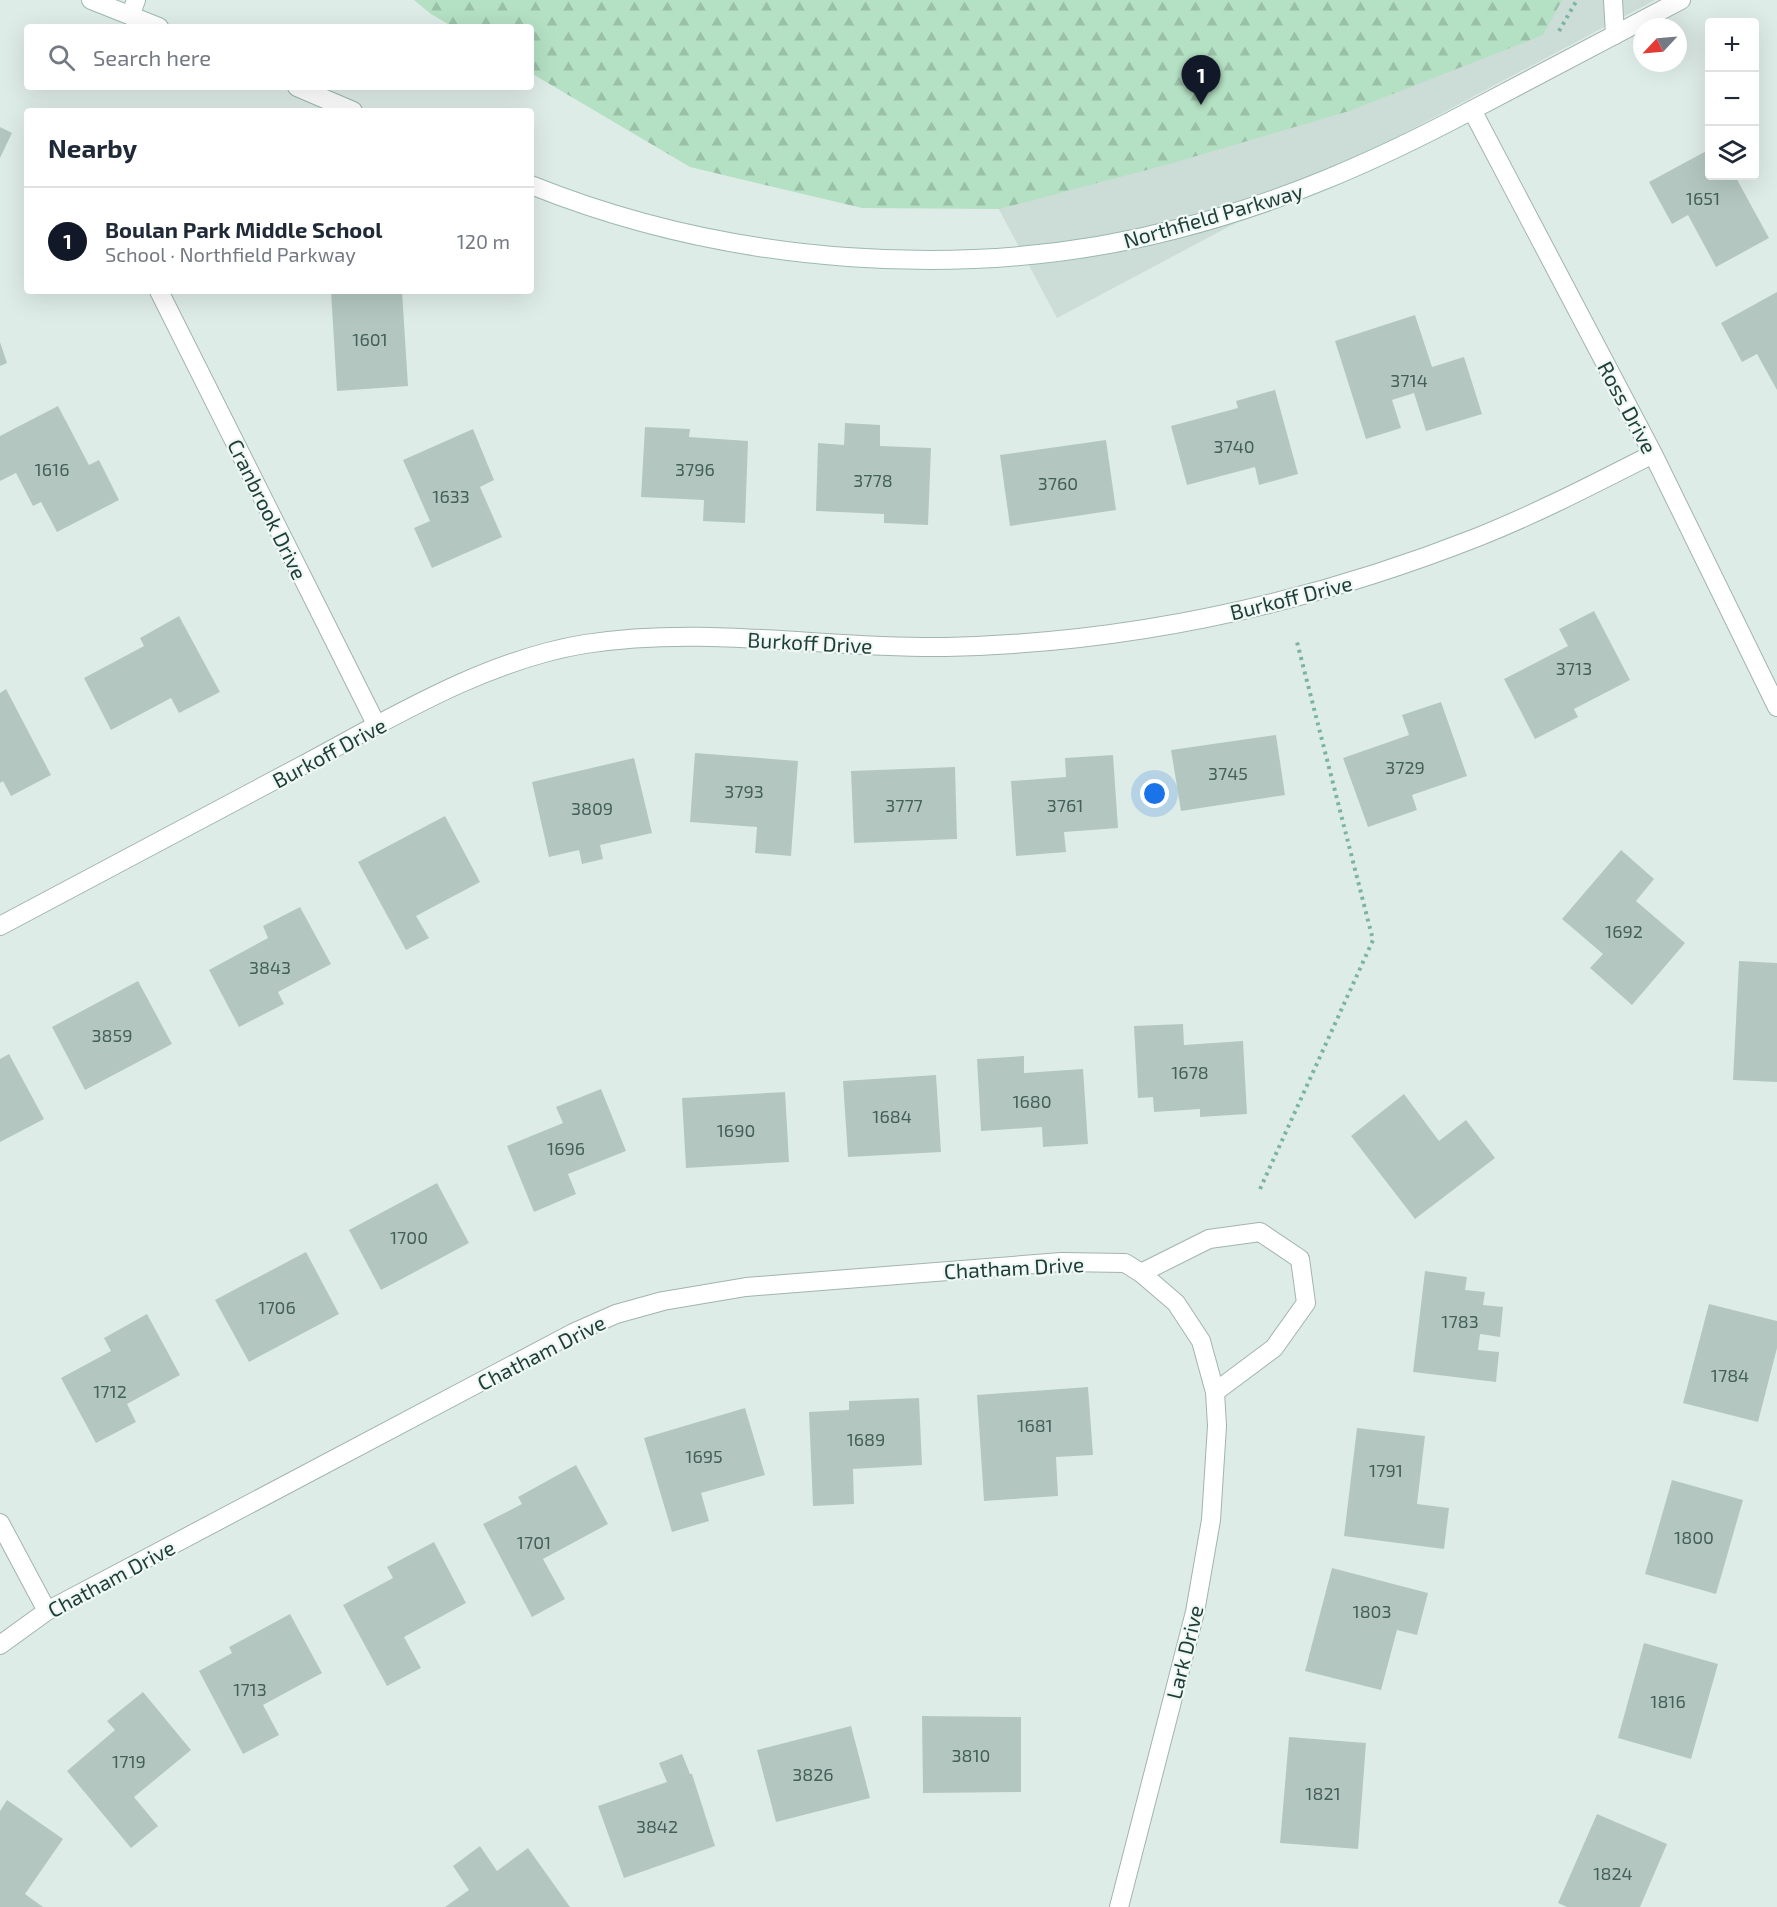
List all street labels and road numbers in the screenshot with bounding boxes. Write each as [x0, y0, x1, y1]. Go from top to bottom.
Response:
street label: Northfield Parkway [1121, 177, 1305, 253]
street label: Ross Drive [1593, 357, 1663, 457]
street label: Cranbrook Drive [223, 435, 313, 583]
street label: Burkoff Drive [1227, 570, 1355, 624]
street label: Burkoff Drive [747, 626, 873, 658]
street label: Burkoff Drive [268, 712, 390, 792]
street label: Chatham Drive [943, 1251, 1085, 1283]
street label: Chatham Drive [473, 1309, 609, 1395]
street label: Chatham Drive [43, 1534, 179, 1622]
street label: Lark Drive [1160, 1603, 1208, 1701]

